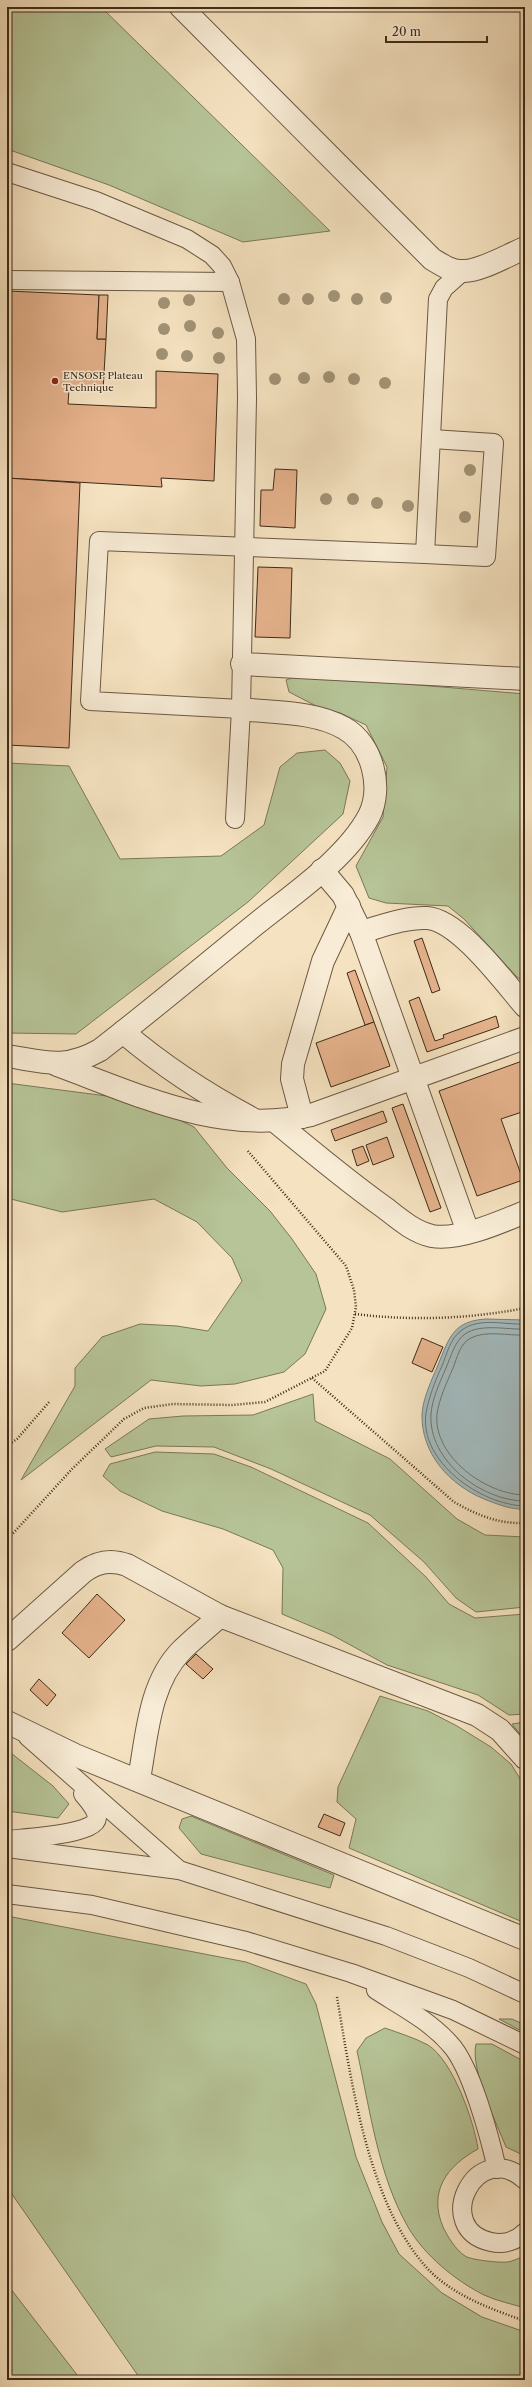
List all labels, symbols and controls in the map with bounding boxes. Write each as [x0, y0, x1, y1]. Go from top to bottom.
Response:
scale bar [386, 18, 487, 44]
text: 20 m [392, 24, 421, 39]
place label: ENSOSP Plateau Technique [63, 369, 143, 394]
marker: ENSOSP Plateau Technique [50, 376, 60, 386]

